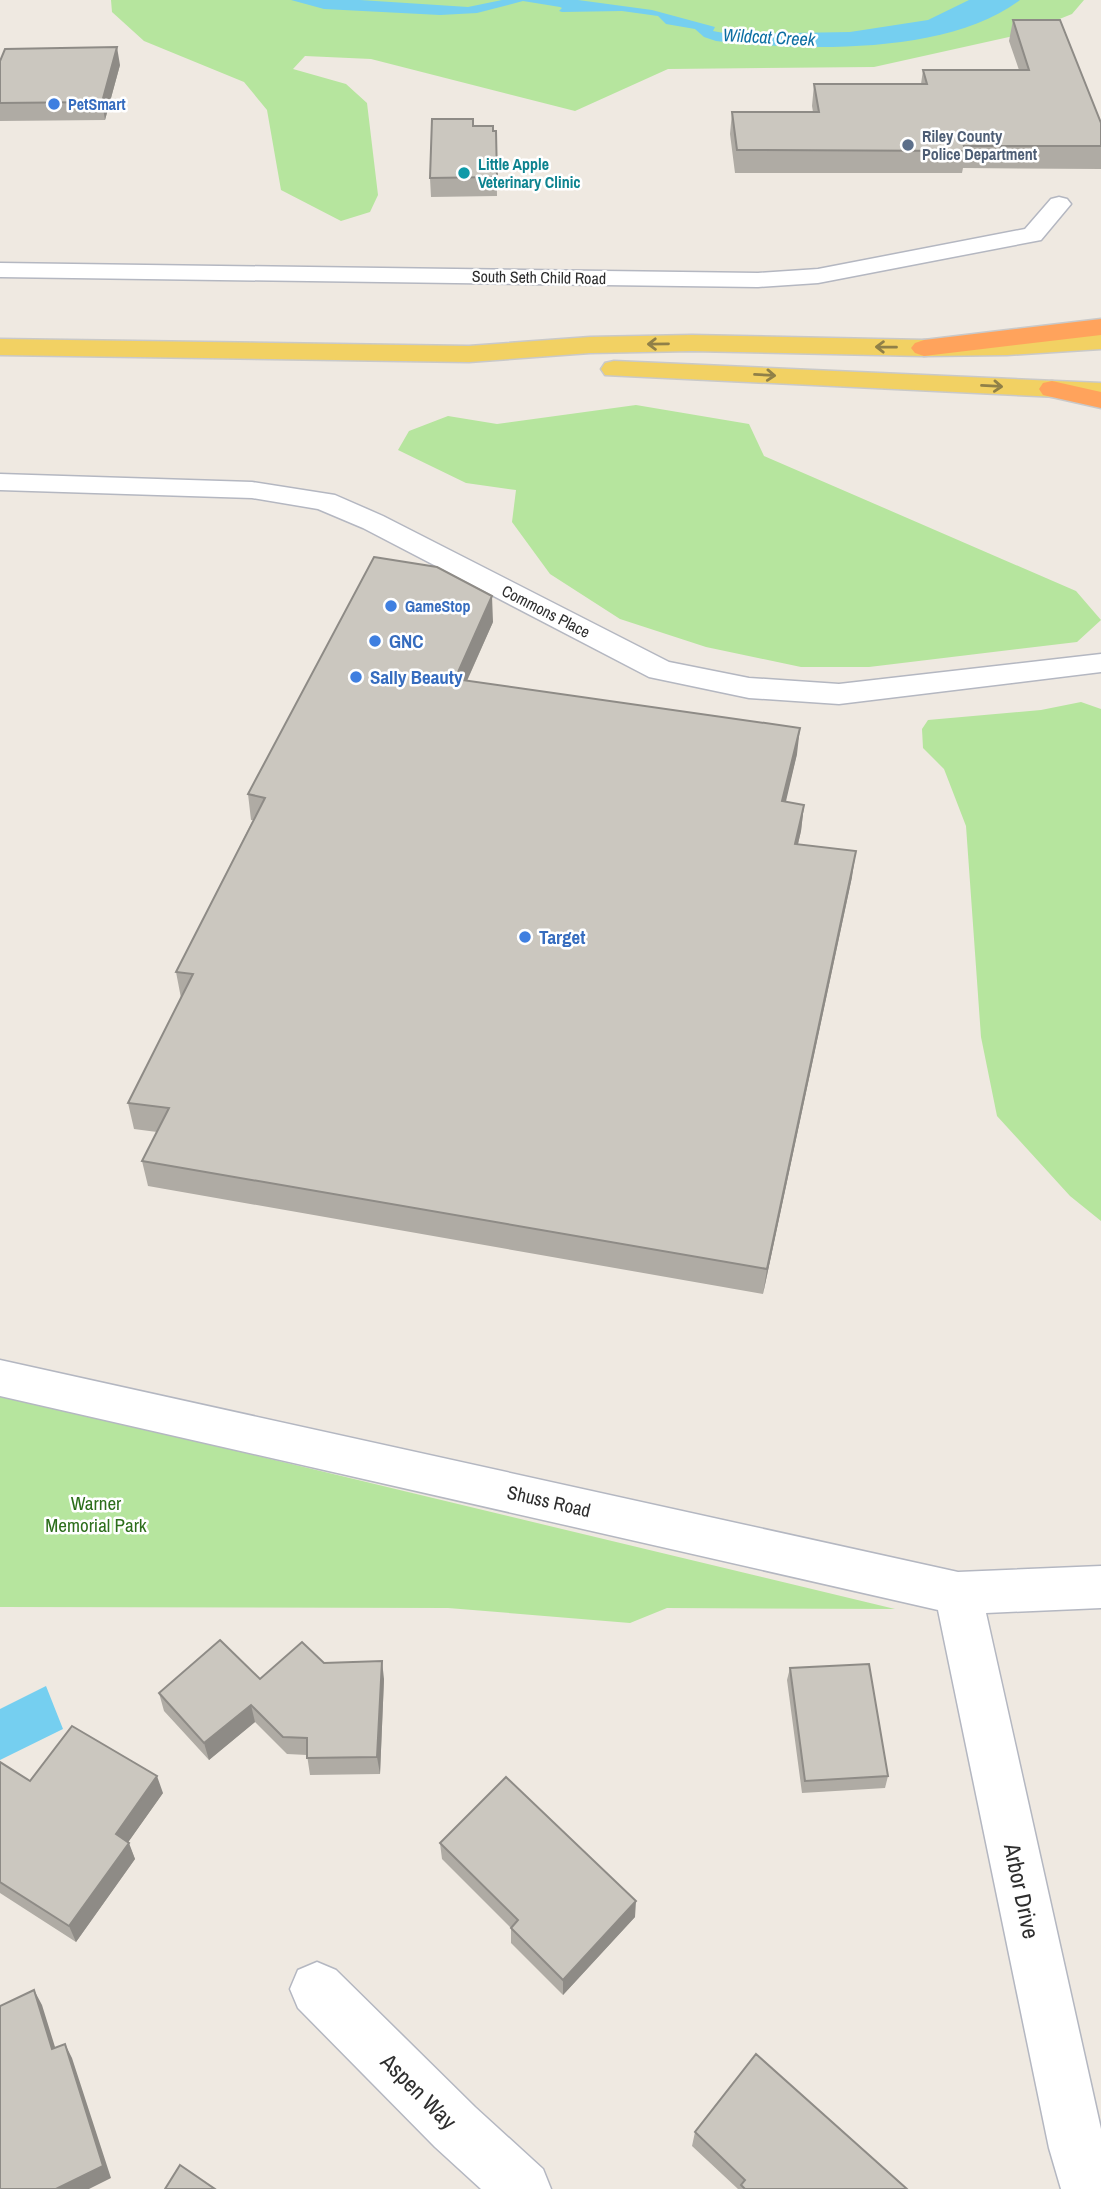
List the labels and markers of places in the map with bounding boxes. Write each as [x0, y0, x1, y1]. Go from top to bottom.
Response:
place label: PetSmart [68, 93, 126, 115]
marker: PetSmart [46, 96, 62, 112]
place label: Riley County Police Department [922, 125, 1038, 165]
marker: Riley County Police Department [900, 137, 916, 153]
place label: Little Apple Veterinary Clinic [478, 153, 581, 193]
marker: Little Apple Veterinary Clinic [456, 165, 472, 181]
place label: GameStop [405, 595, 471, 617]
marker: GameStop [383, 598, 399, 614]
place label: GNC [389, 628, 424, 654]
marker: GNC [367, 633, 383, 649]
place label: Sally Beauty [370, 664, 463, 690]
marker: Sally Beauty [348, 669, 364, 685]
place label: Target [539, 924, 585, 950]
marker: Target [517, 929, 533, 945]

